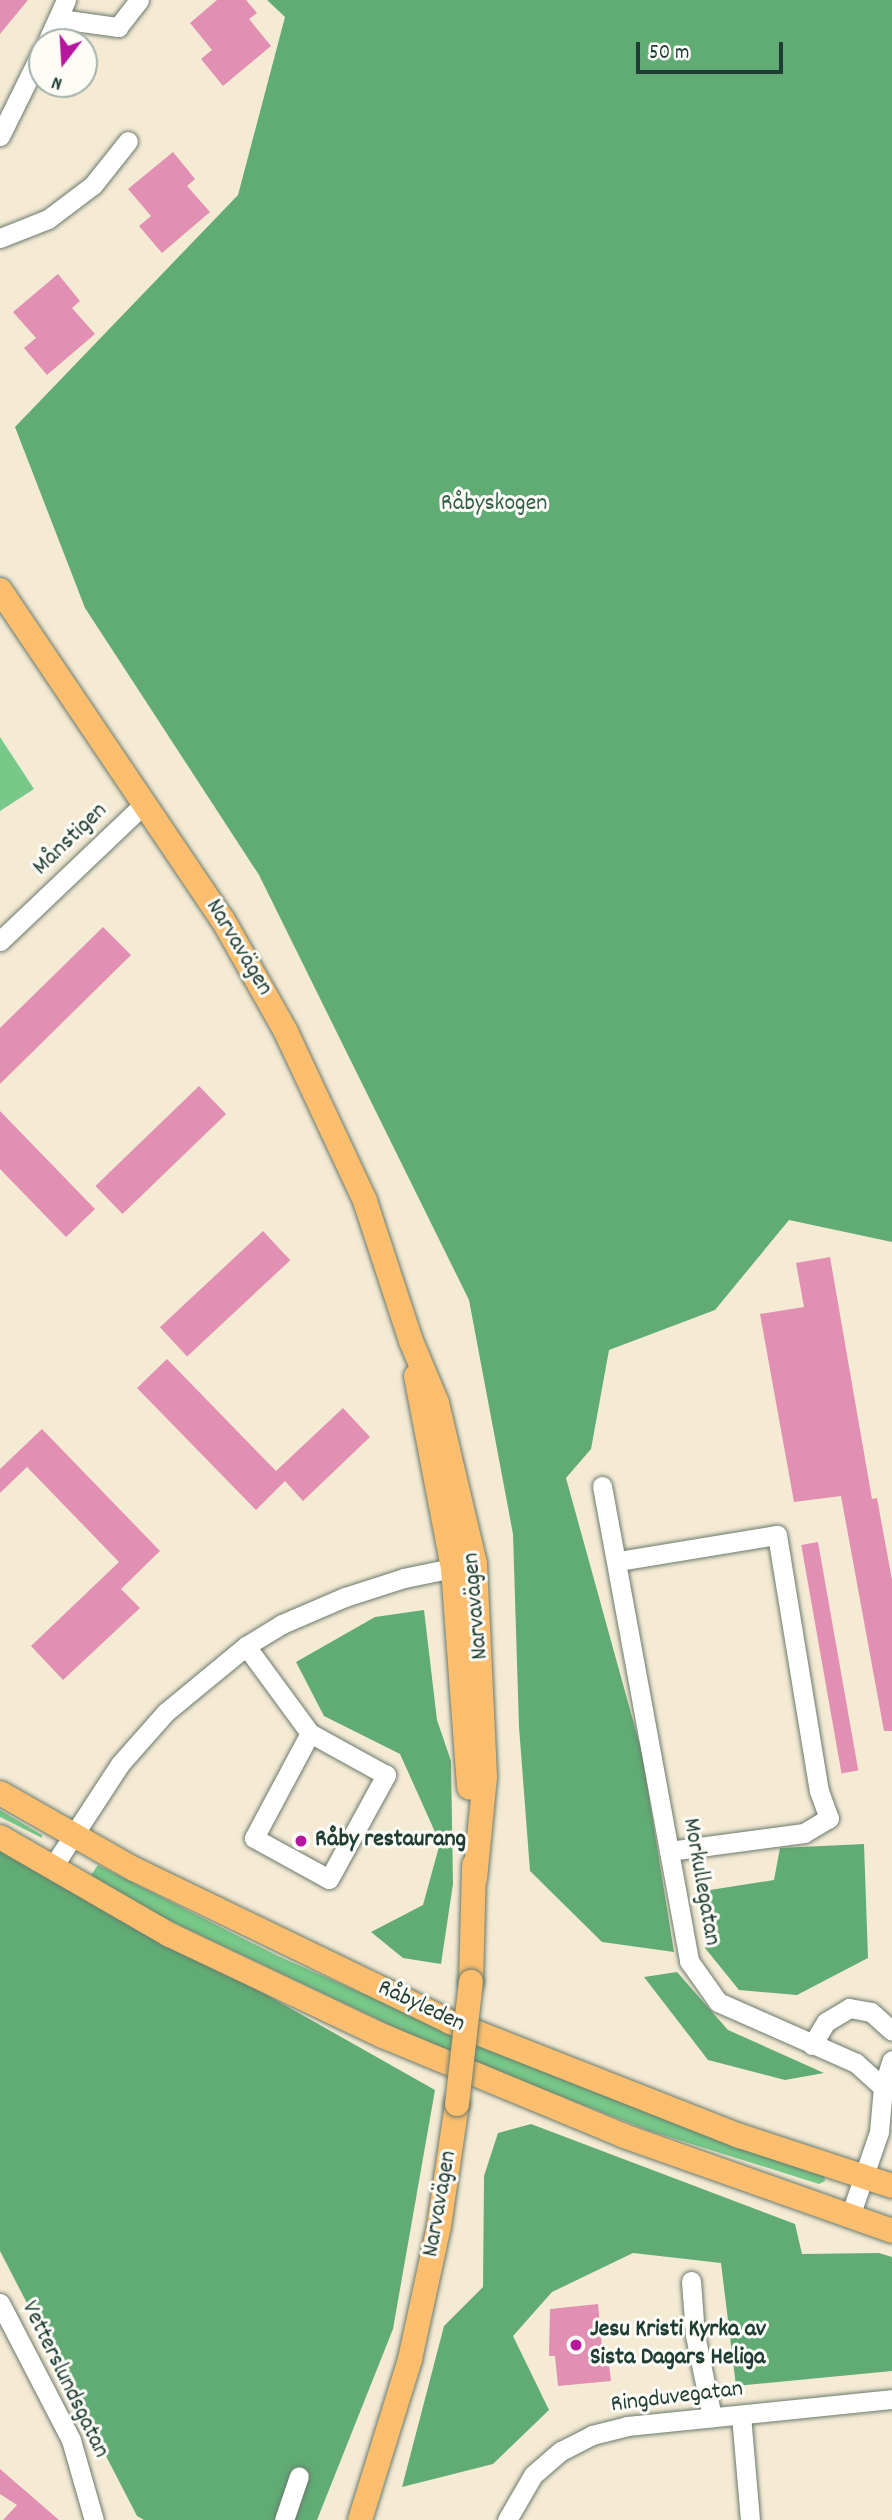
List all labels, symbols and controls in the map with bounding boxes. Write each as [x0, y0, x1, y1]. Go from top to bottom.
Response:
north arrow [28, 28, 98, 98]
scale bar [640, 28, 787, 72]
text: 50 m [649, 39, 689, 69]
text: N [49, 67, 66, 96]
park label: Råbyskogen [441, 491, 547, 519]
street label: Månstigen [28, 797, 114, 883]
street label: Narvavägen [198, 895, 278, 1001]
street label: Narvavägen [458, 1551, 496, 1661]
street label: Morkullegatan [675, 1816, 725, 1948]
place label: Råby restaurang [315, 1827, 466, 1855]
marker: Råby restaurang [293, 1833, 309, 1849]
street label: Råbyleden [373, 1974, 469, 2040]
street label: Narvavägen [417, 2149, 465, 2259]
street label: Vetterslundsgatan [14, 2297, 114, 2463]
place label: Jesu Kristi Kyrka av Sista Dagars Heliga [590, 2317, 766, 2373]
marker: Jesu Kristi Kyrka av Sista Dagars Heliga [568, 2337, 584, 2353]
street label: Ringduvegatan [609, 2376, 745, 2420]

